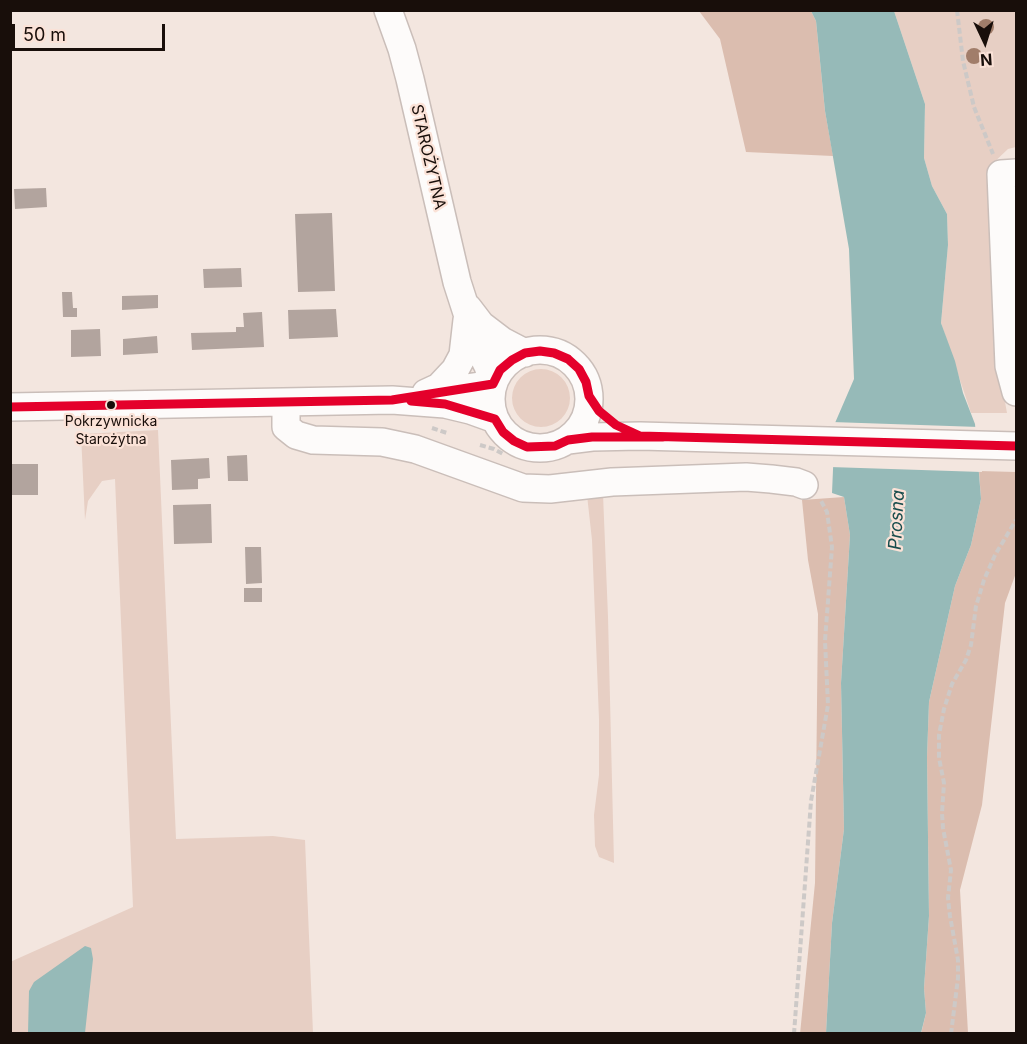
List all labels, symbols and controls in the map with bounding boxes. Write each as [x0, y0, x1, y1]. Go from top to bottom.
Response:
scale bar [15, 12, 168, 50]
north arrow [955, 12, 1015, 72]
text: 50 m [23, 24, 66, 45]
text: N [979, 50, 993, 70]
street label: STAROŻYTNA [407, 102, 449, 212]
marker: Pokrzywnicka Starożytna [105, 399, 117, 411]
place label: Pokrzywnicka Starożytna [65, 414, 157, 446]
water label: Prosna [885, 489, 909, 551]

